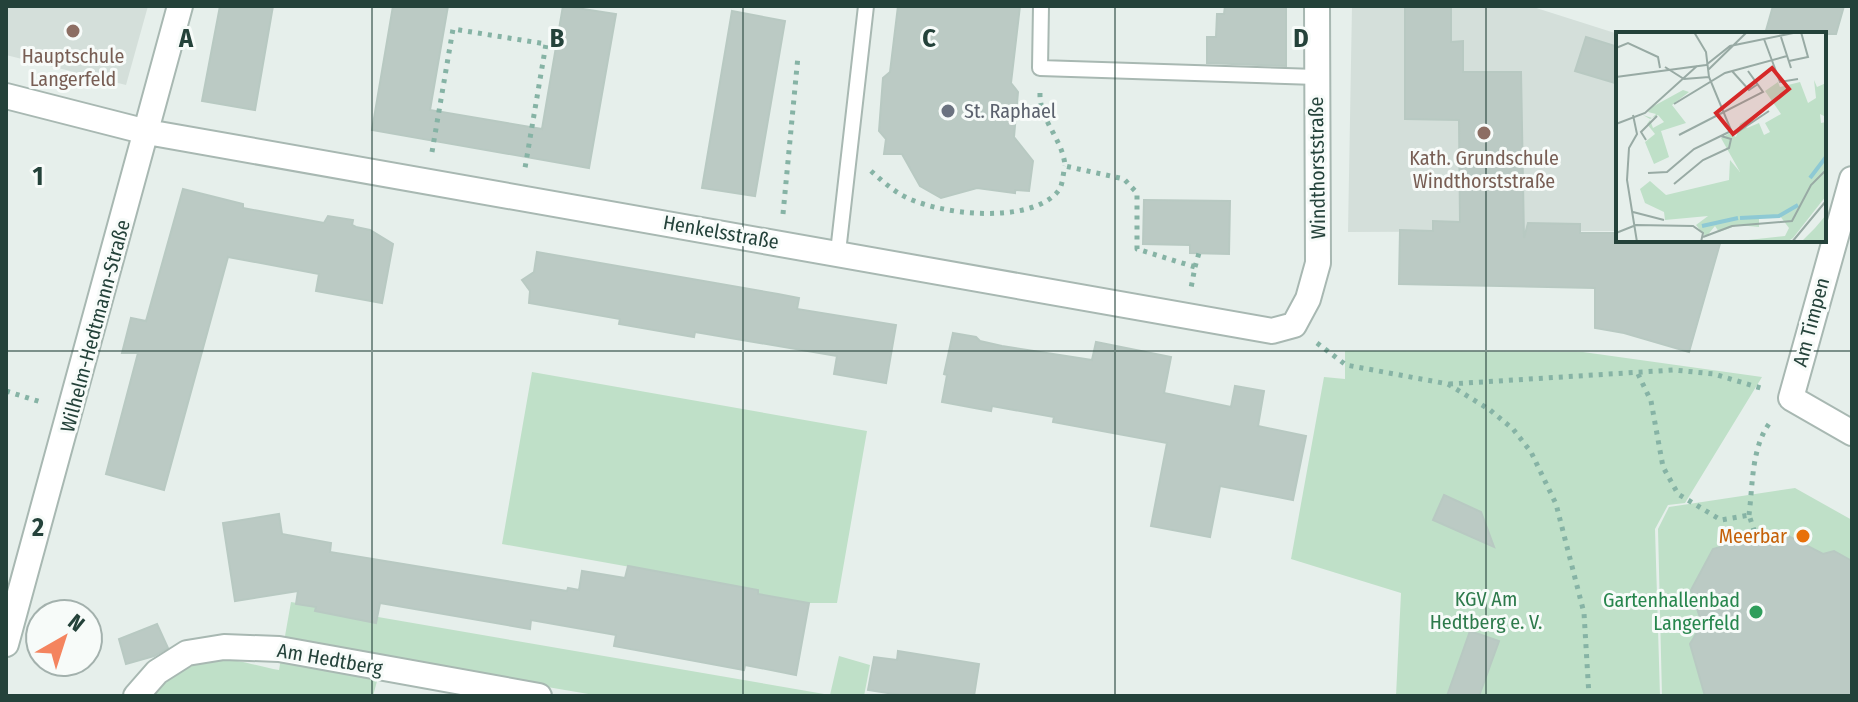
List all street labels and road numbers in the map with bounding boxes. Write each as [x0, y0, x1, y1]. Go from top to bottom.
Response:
street label: Windthorststraße [1304, 97, 1330, 239]
street label: Henkelsstraße [661, 210, 781, 254]
street label: Wilhelm-Hedtmann-Straße [55, 217, 135, 435]
street label: Am Timpen [1788, 275, 1834, 369]
street label: Am Hedtberg [275, 638, 385, 680]

